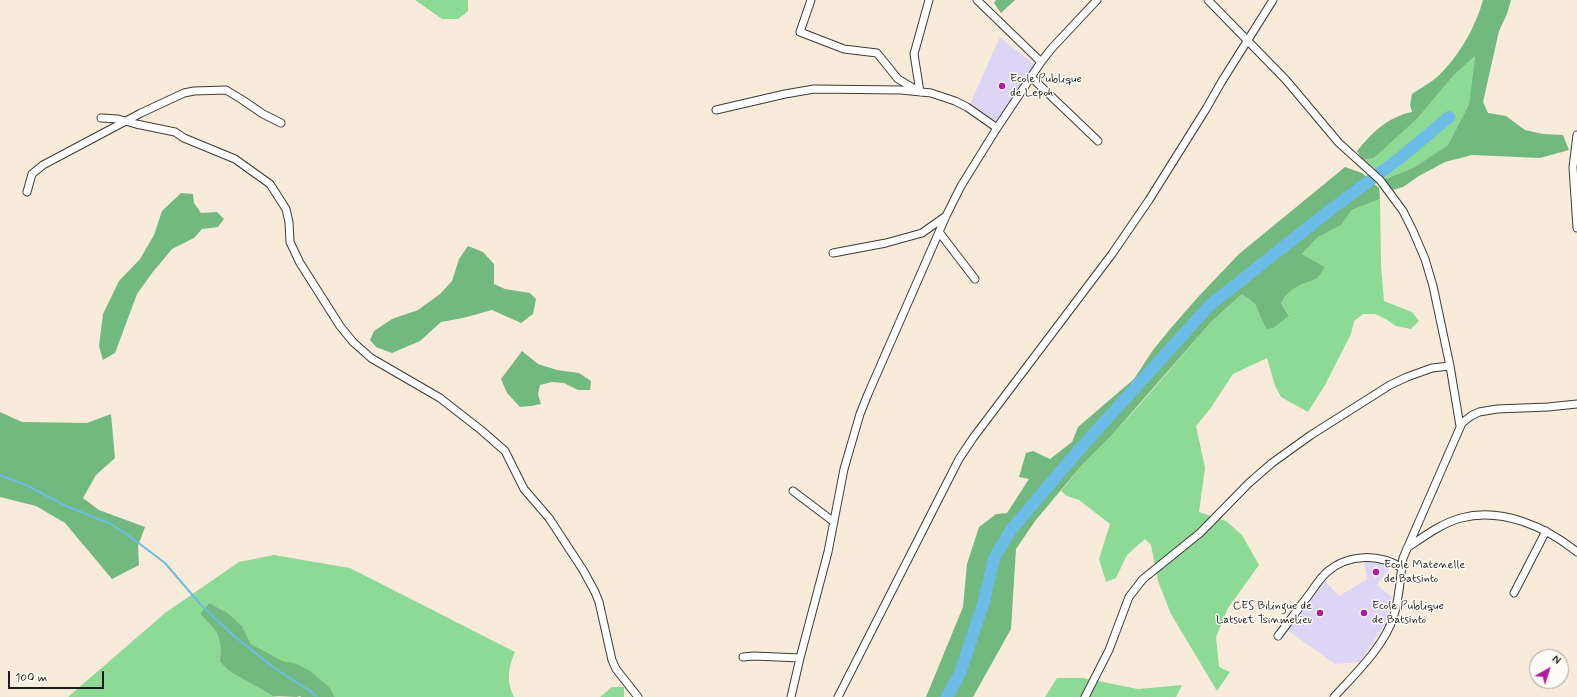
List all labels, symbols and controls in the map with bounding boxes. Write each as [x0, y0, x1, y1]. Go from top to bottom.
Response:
place label: Ecole Publique de Lepoh [1010, 72, 1082, 100]
marker: Ecole Publique de Lepoh [997, 81, 1007, 91]
place label: Ecole Matenelle de Batsinto [1384, 558, 1465, 586]
marker: Ecole Matenelle de Batsinto [1371, 567, 1381, 577]
place label: CES Bilingue de Latsuet Tsinmelieu [1216, 599, 1312, 627]
place label: Ecole Publique de Batsinto [1372, 599, 1444, 627]
marker: CES Bilingue de Latsuet Tsinmelieu [1315, 608, 1325, 618]
marker: Ecole Publique de Batsinto [1359, 608, 1369, 618]
north arrow [1529, 649, 1569, 689]
text: N [1549, 653, 1563, 668]
scale bar [10, 663, 106, 689]
text: 100 m [15, 670, 47, 686]

